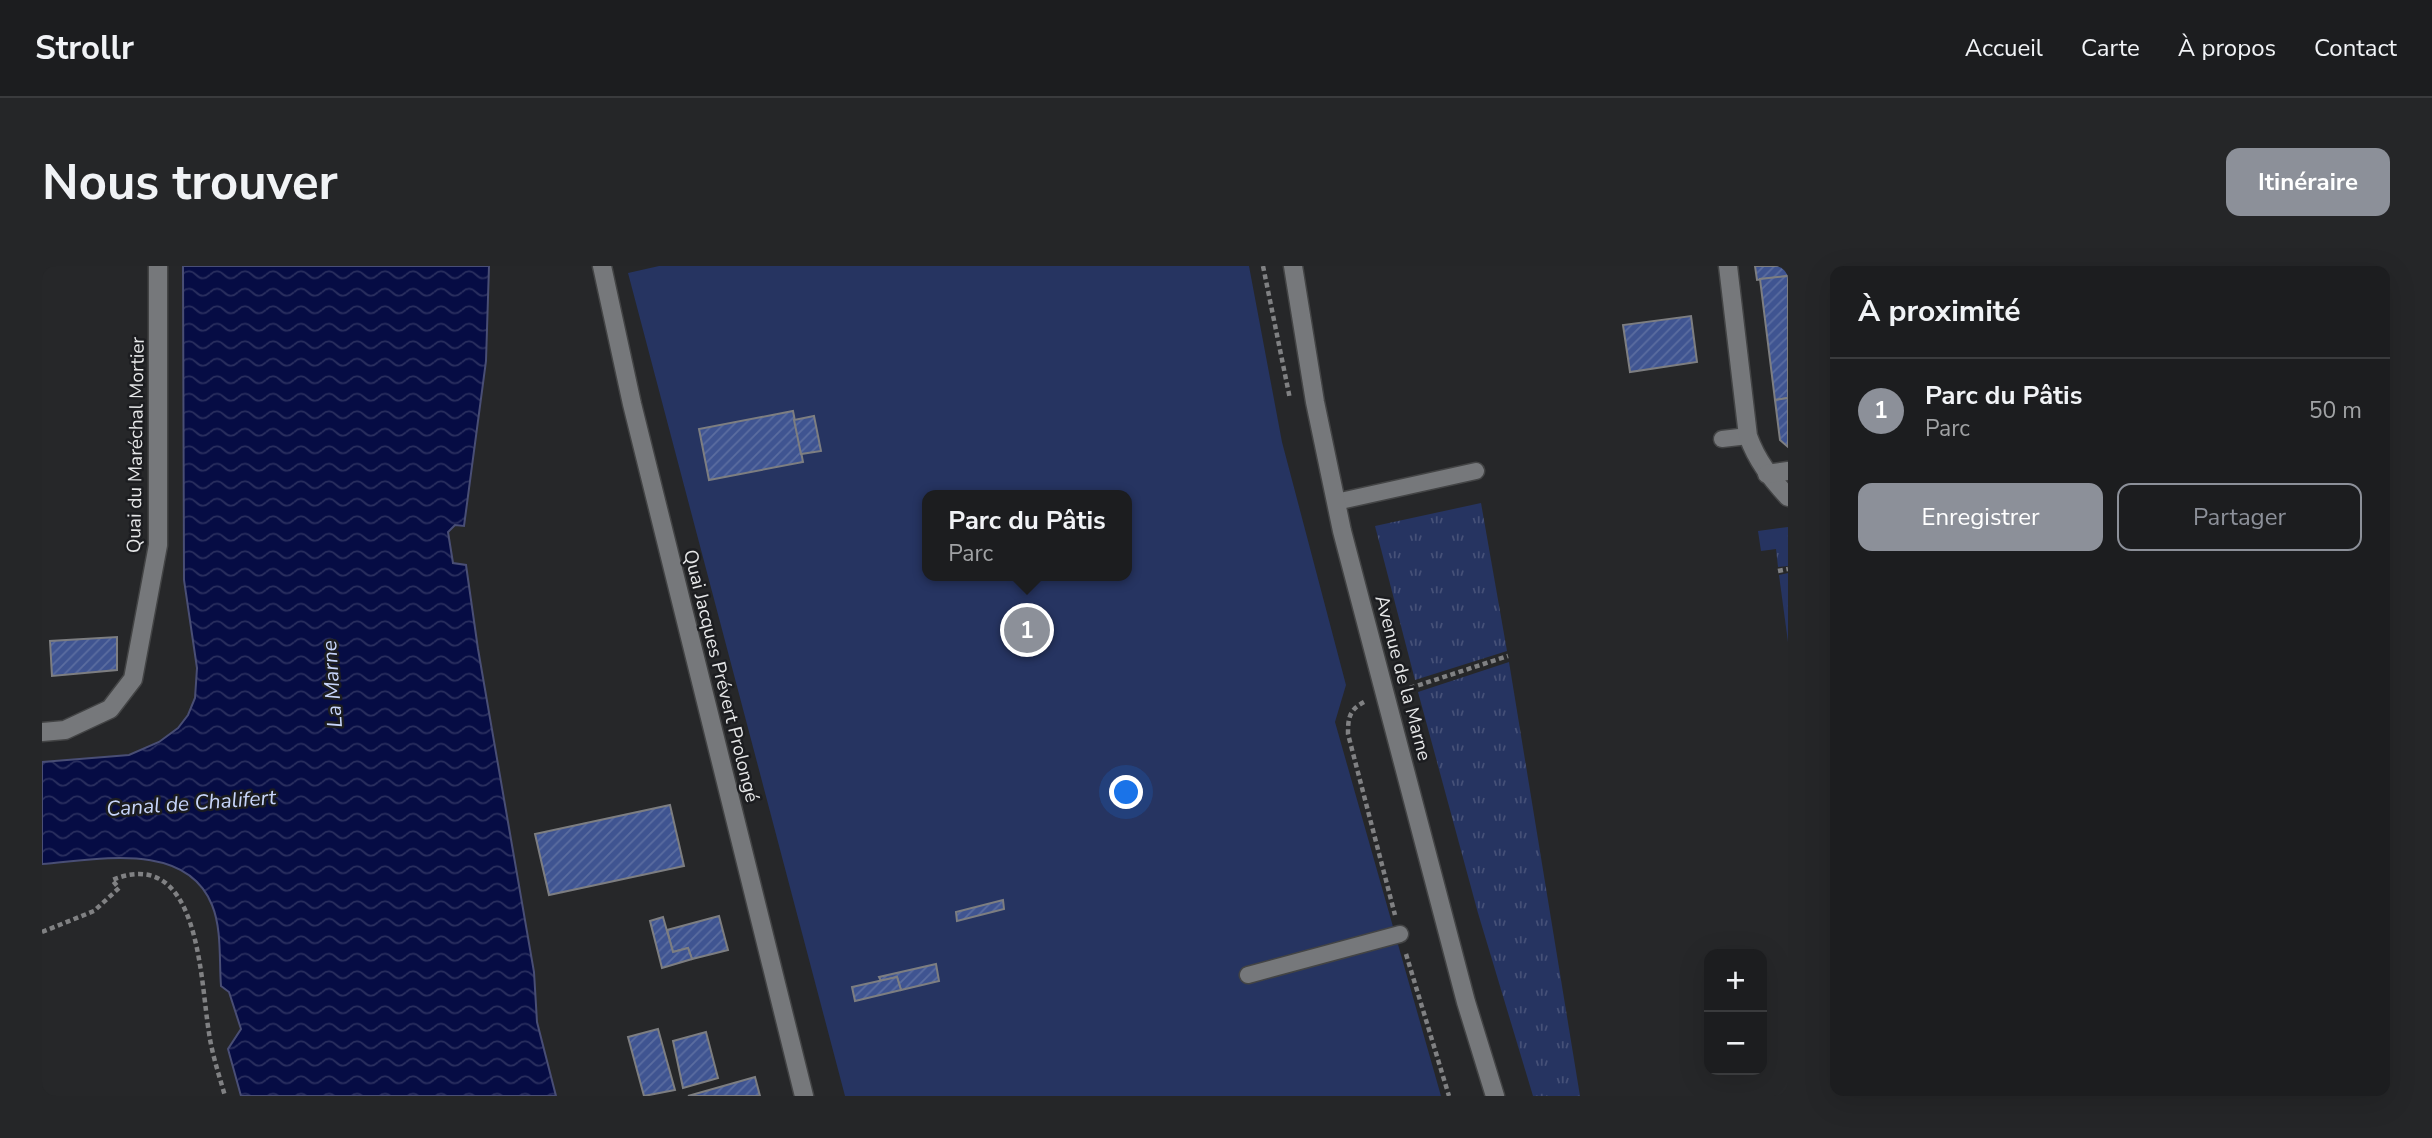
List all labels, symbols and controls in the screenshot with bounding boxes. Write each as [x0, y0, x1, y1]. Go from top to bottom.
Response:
text: Strollr [35, 26, 134, 71]
text: Accueil [1965, 32, 2043, 64]
text: Carte [2081, 32, 2140, 64]
text: À propos [2178, 32, 2276, 64]
text: Contact [2314, 32, 2397, 64]
button: Itinéraire [2226, 148, 2390, 216]
text: Nous trouver [42, 149, 338, 216]
text: À proximité [1858, 291, 2020, 332]
street label: Quai du Maréchal Mortier [121, 336, 151, 553]
text: Parc du Pâtis [1925, 378, 2082, 413]
text: 1 [1874, 395, 1888, 426]
text: 50 m [2309, 395, 2362, 426]
text: Parc [1925, 413, 1970, 444]
button: Enregistrer [1858, 483, 2103, 551]
button: Partager [2117, 483, 2362, 551]
popup [922, 490, 1132, 581]
text: Parc du Pâtis [948, 503, 1106, 538]
text: Parc [948, 538, 993, 569]
street label: Quai Jacques Prévert Prolongé [677, 547, 765, 805]
street label: Avenue de la Marne [1368, 592, 1438, 764]
pin: 1 [1004, 604, 1050, 656]
water label: La Marne [315, 639, 349, 729]
your location [1109, 775, 1143, 809]
water label: Canal de Chalifert [105, 783, 277, 823]
map controls [1704, 949, 1767, 1075]
button: + [1704, 949, 1767, 1012]
button: − [1704, 1012, 1767, 1075]

